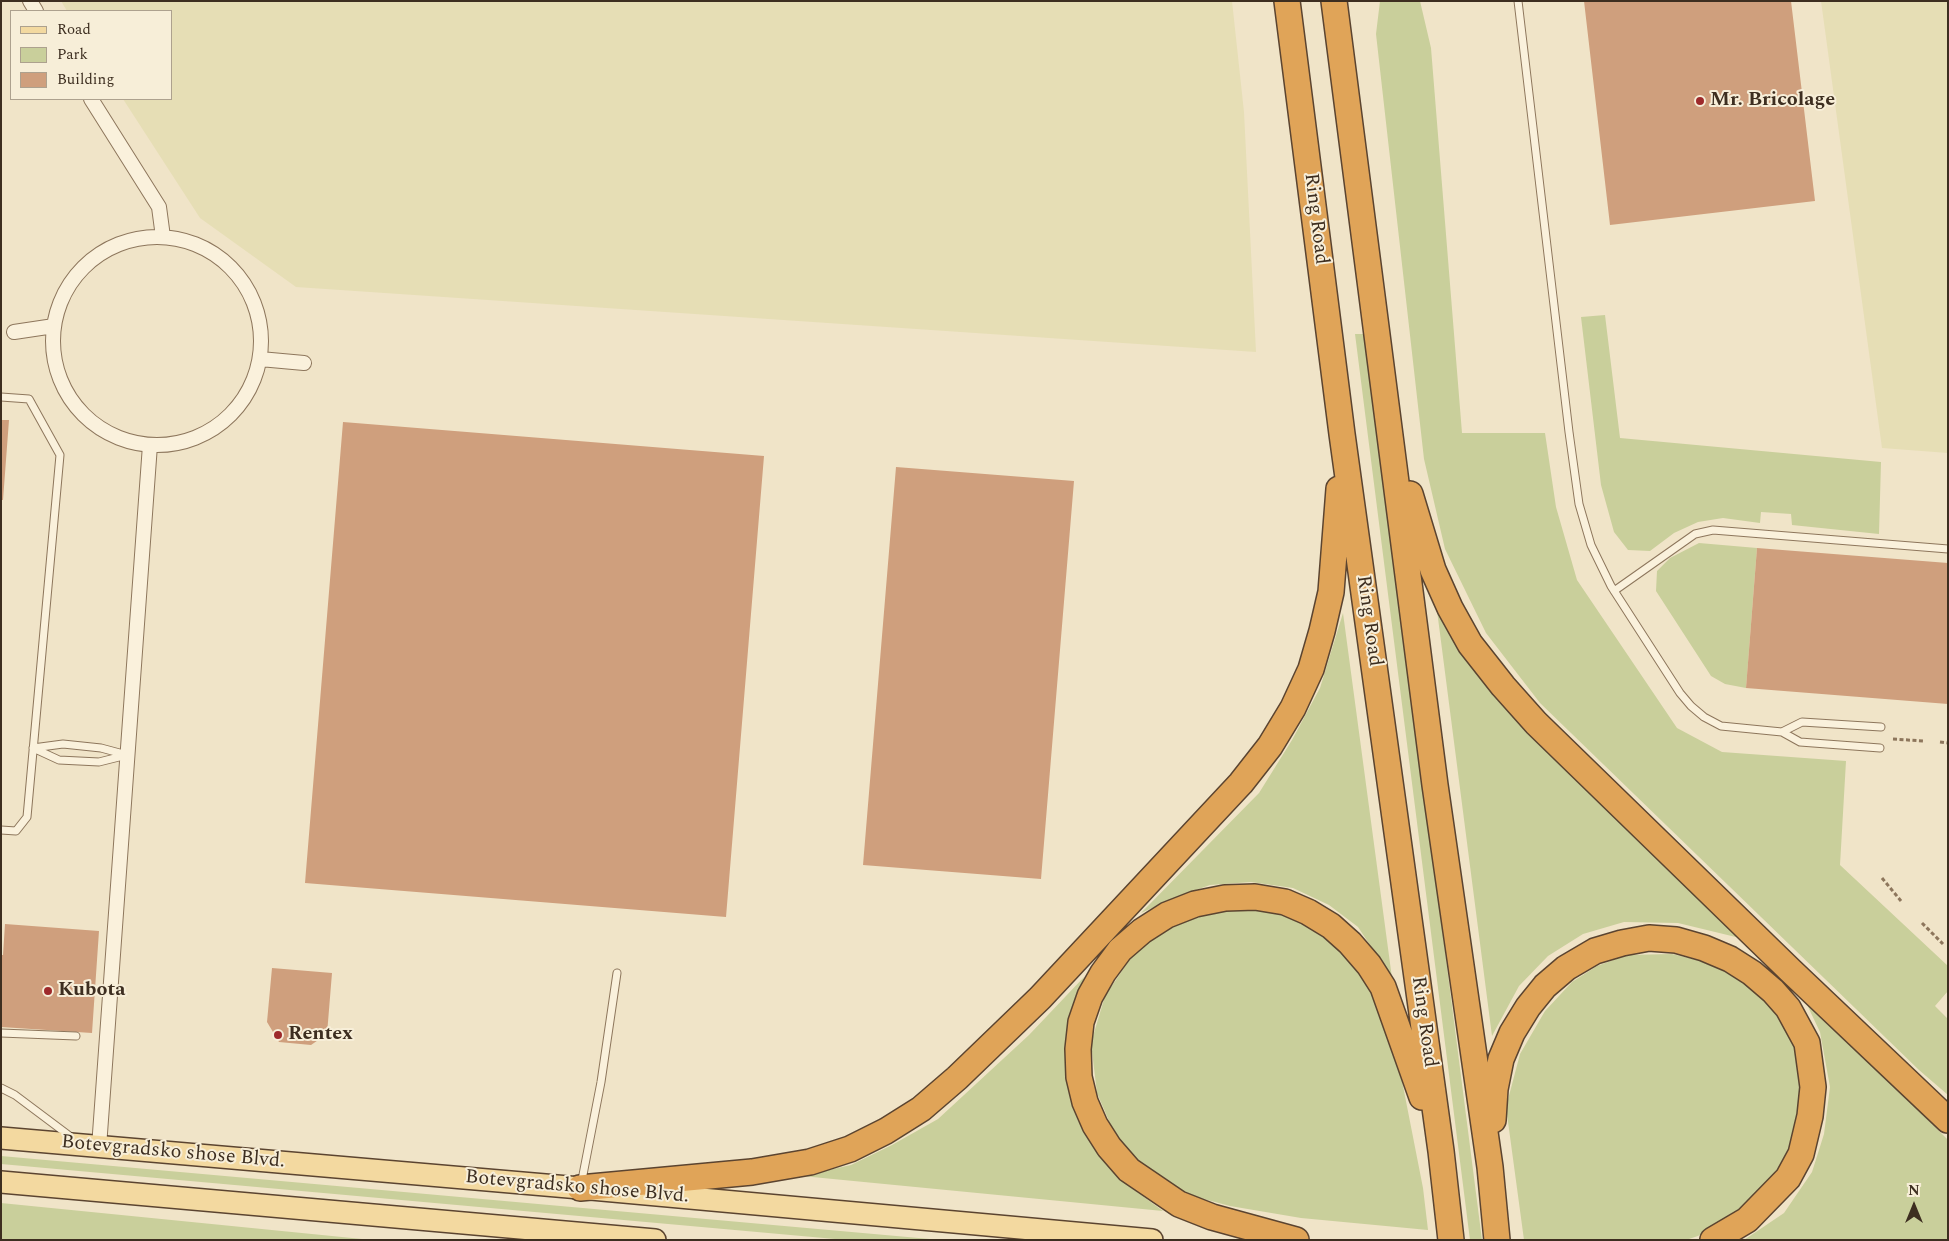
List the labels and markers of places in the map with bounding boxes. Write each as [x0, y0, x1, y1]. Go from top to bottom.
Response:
place label: Mr. Bricolage [1710, 89, 1835, 113]
marker: Mr. Bricolage [1694, 95, 1706, 107]
place label: Kubota [58, 979, 126, 1003]
marker: Kubota [42, 985, 54, 997]
place label: Rentex [288, 1023, 353, 1047]
marker: Rentex [272, 1029, 284, 1041]

